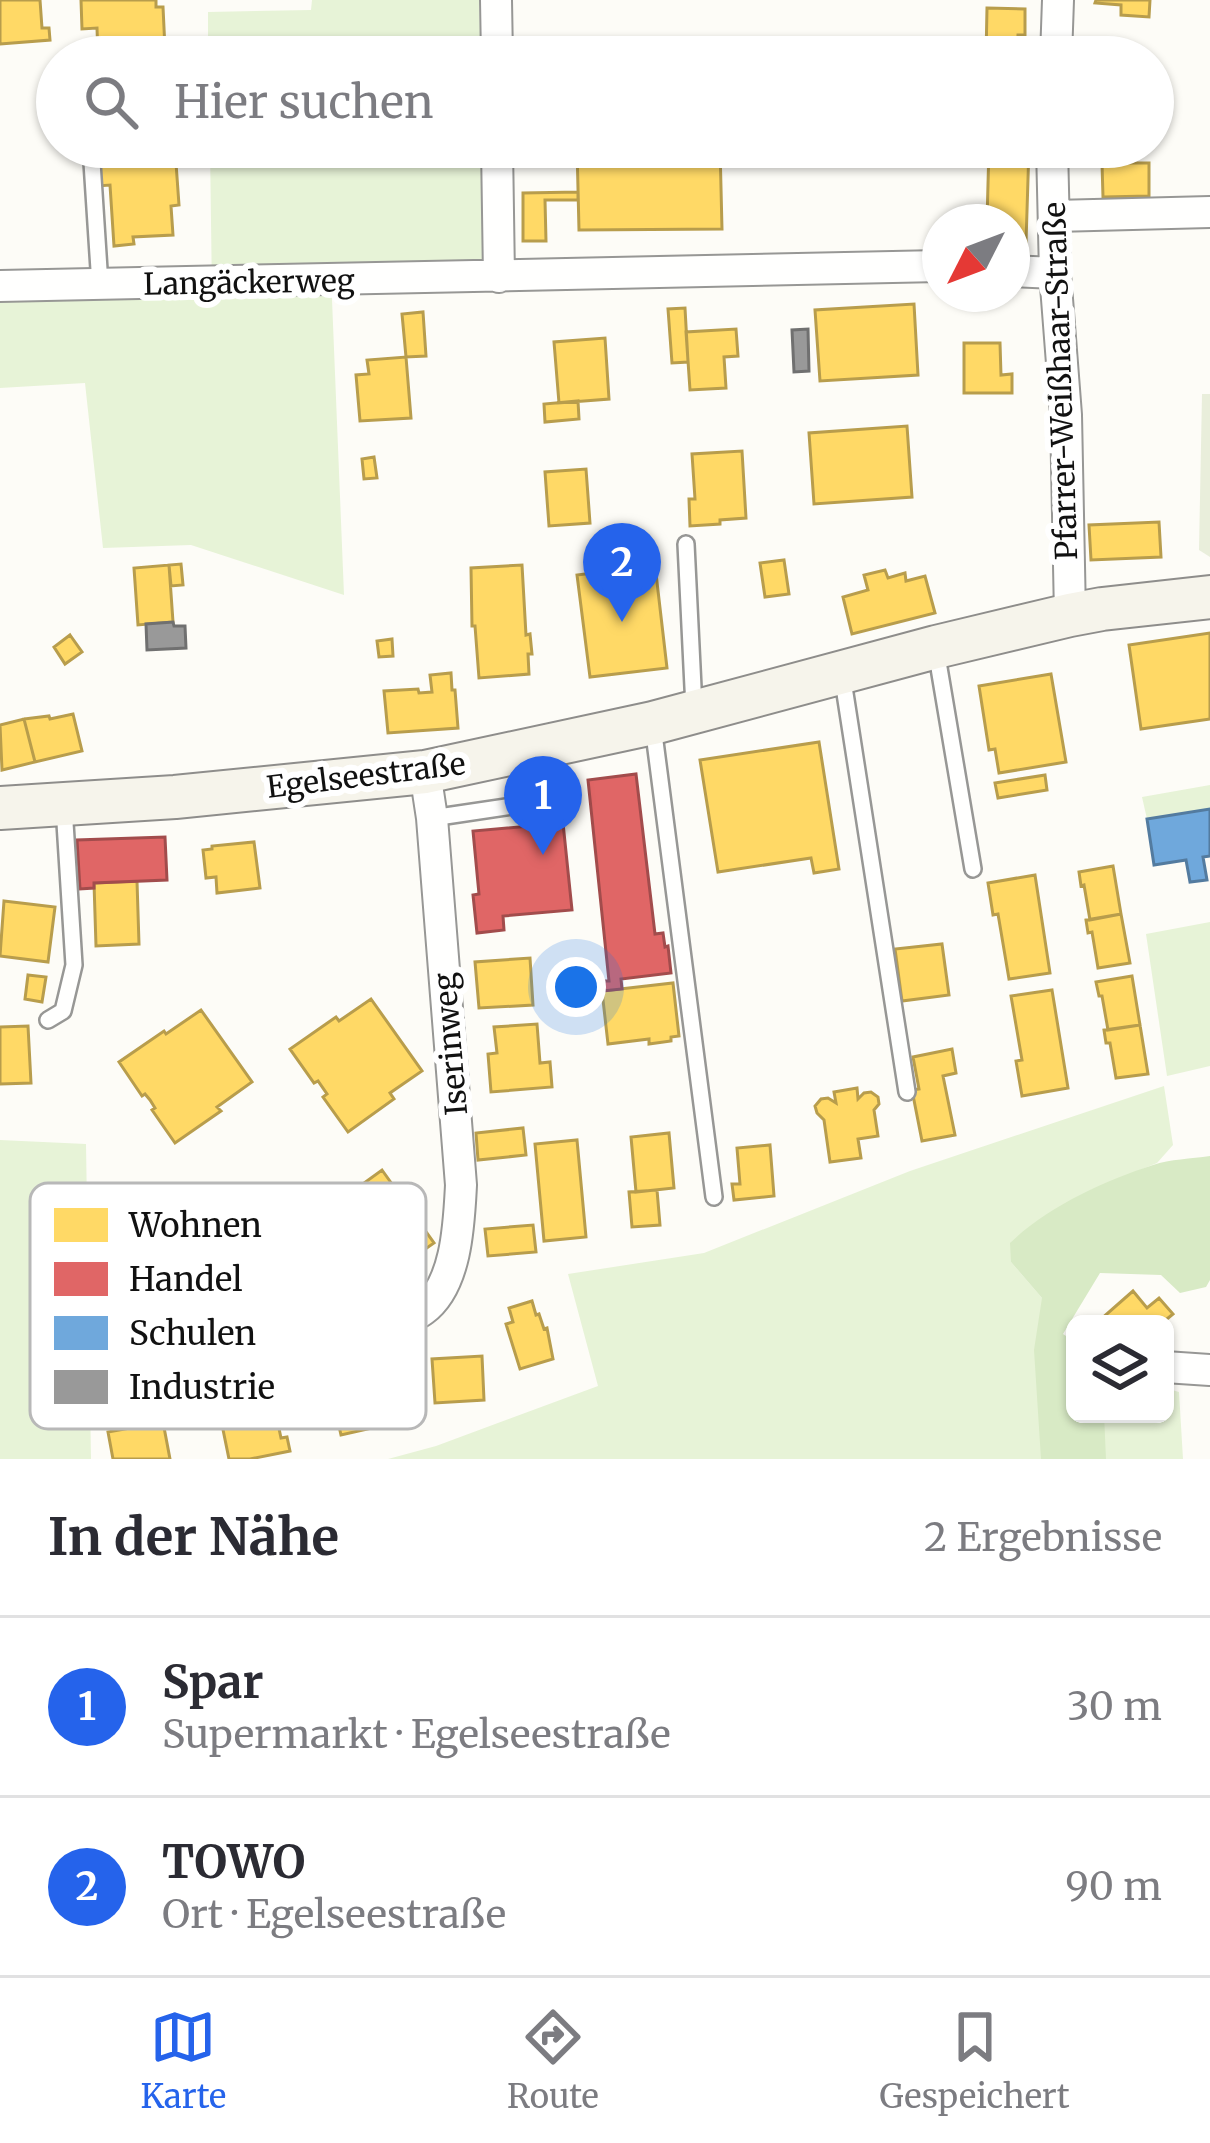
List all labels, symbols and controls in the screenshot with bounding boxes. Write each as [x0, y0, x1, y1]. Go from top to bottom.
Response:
search box [36, 36, 1174, 168]
icon: search [78, 69, 144, 135]
text: Hier suchen [174, 74, 433, 130]
street label: Pfarrer-Weißhaar-Straße [1035, 201, 1085, 561]
north arrow [922, 204, 1030, 312]
street label: Langäckerweg [143, 261, 355, 303]
pin: 2 [583, 523, 661, 622]
street label: Egelseestraße [264, 744, 468, 806]
pin: 1 [504, 756, 582, 855]
your location [546, 957, 606, 1017]
street label: Iserinweg [425, 971, 475, 1117]
legend [30, 1183, 426, 1429]
text: Wohnen [128, 1205, 262, 1246]
text: Handel [129, 1259, 242, 1300]
text: Schulen [129, 1313, 256, 1354]
map controls [1066, 1315, 1174, 1423]
button: layers [1066, 1315, 1174, 1423]
text: Industrie [129, 1367, 275, 1408]
text: In der Nähe [48, 1505, 339, 1569]
text: 2 Ergebnisse [924, 1513, 1162, 1562]
text: Spar [162, 1654, 263, 1710]
text: 1 [78, 1682, 96, 1731]
text: 30 m [1067, 1682, 1162, 1731]
text: Supermarkt · Egelseestraße [162, 1710, 671, 1759]
text: TOWO [162, 1834, 305, 1890]
text: 2 [76, 1862, 98, 1911]
text: 90 m [1065, 1862, 1162, 1911]
text: Ort · Egelseestraße [162, 1890, 506, 1939]
tab: Karte [140, 2004, 226, 2117]
tab: Route [507, 2004, 599, 2117]
tab: Gespeichert [880, 2004, 1070, 2117]

